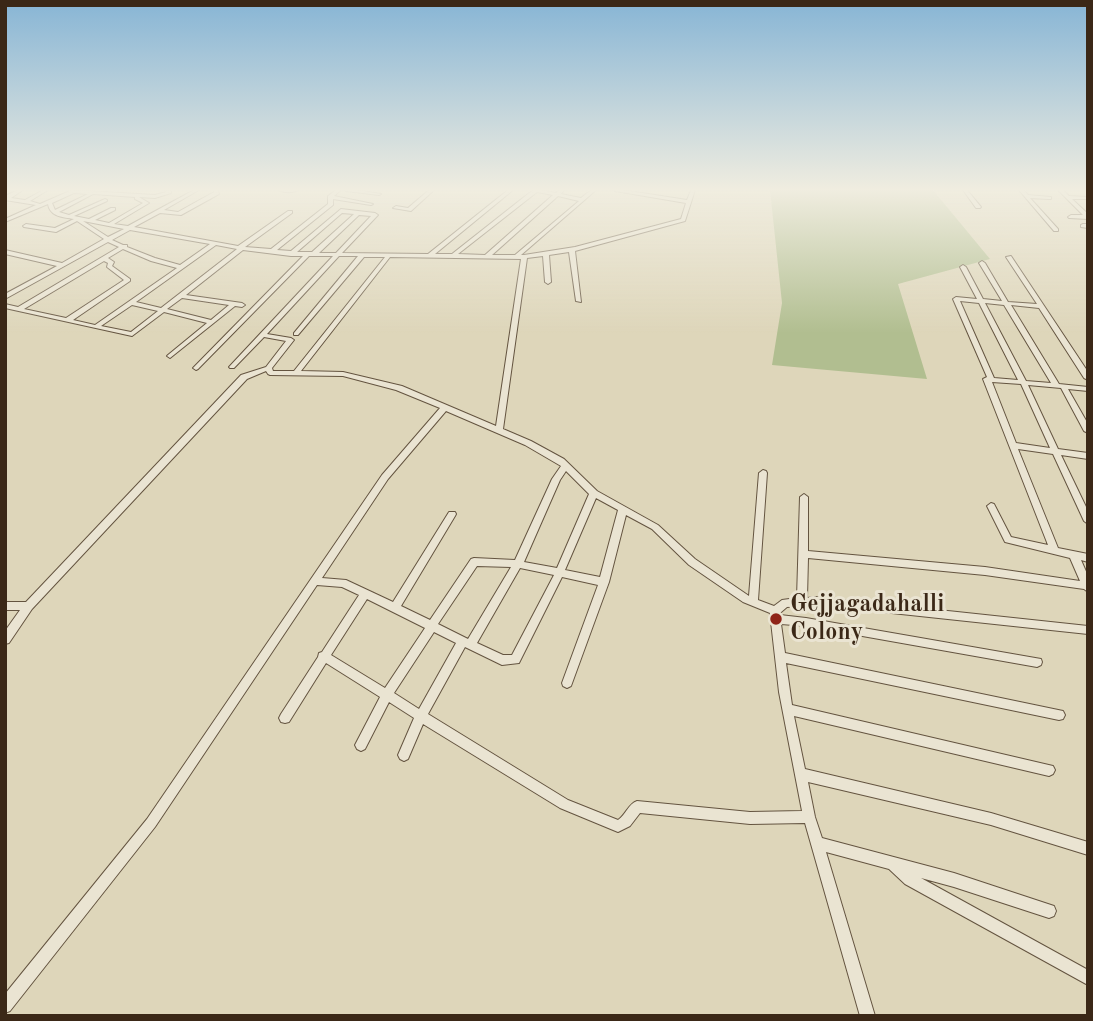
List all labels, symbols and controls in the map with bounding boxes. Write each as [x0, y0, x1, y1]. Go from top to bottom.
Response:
place label: Gejjagadahalli Colony [790, 591, 944, 647]
marker: Gejjagadahalli Colony [768, 611, 784, 627]

